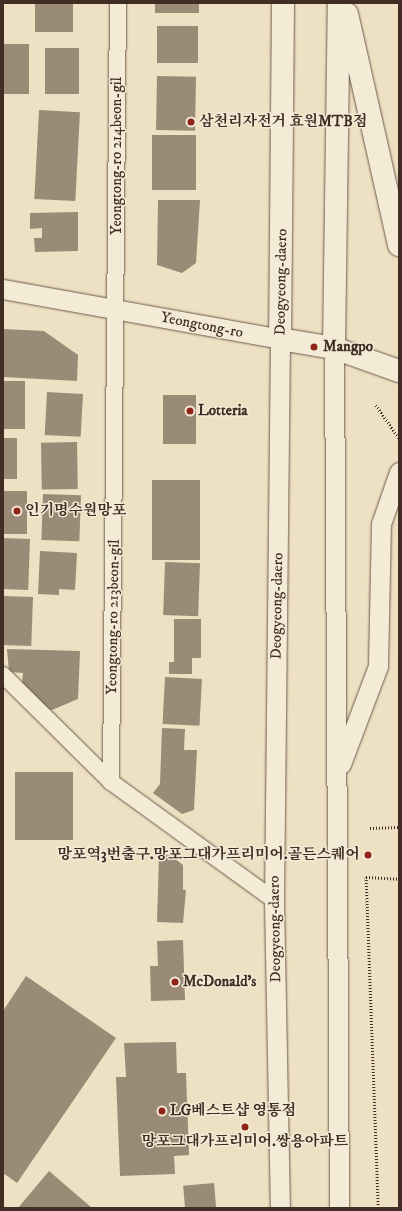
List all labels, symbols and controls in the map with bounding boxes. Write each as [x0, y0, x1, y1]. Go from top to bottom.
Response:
street label: Yeongtong-ro 214beon-gil [108, 77, 126, 235]
place label: 삼천리자전거 효원MTB점 [199, 113, 367, 131]
marker: 삼천리자전거 효원MTB점 [186, 117, 196, 127]
street label: Deogyeong-daero [271, 228, 291, 336]
street label: Yeongtong-ro [159, 308, 245, 342]
place label: Mangpo [323, 338, 373, 356]
marker: Mangpo [308, 341, 320, 353]
place label: Lotteria [198, 402, 248, 420]
marker: Lotteria [185, 406, 195, 416]
place label: 인기명수원망포 [25, 502, 126, 520]
marker: 인기명수원망포 [12, 506, 22, 516]
street label: Yeongtong-ro 213beon-gil [103, 539, 123, 695]
street label: Deogyeong-daero [267, 552, 287, 660]
place label: 망포역3번출구.망포그대가프리미어.골든스퀘어 [58, 846, 360, 864]
marker: 망포역3번출구.망포그대가프리미어.골든스퀘어 [363, 850, 373, 860]
street label: Deogyeong-daero [265, 875, 285, 983]
place label: McDonald's [183, 973, 256, 991]
marker: McDonald's [170, 977, 180, 987]
place label: LG베스트샵 영통점 [170, 1102, 296, 1120]
marker: LG베스트샵 영통점 [157, 1106, 167, 1116]
marker: 망포그대가프리미어.쌍용아파트 [240, 1122, 250, 1132]
place label: 망포그대가프리미어.쌍용아파트 [142, 1133, 348, 1151]

